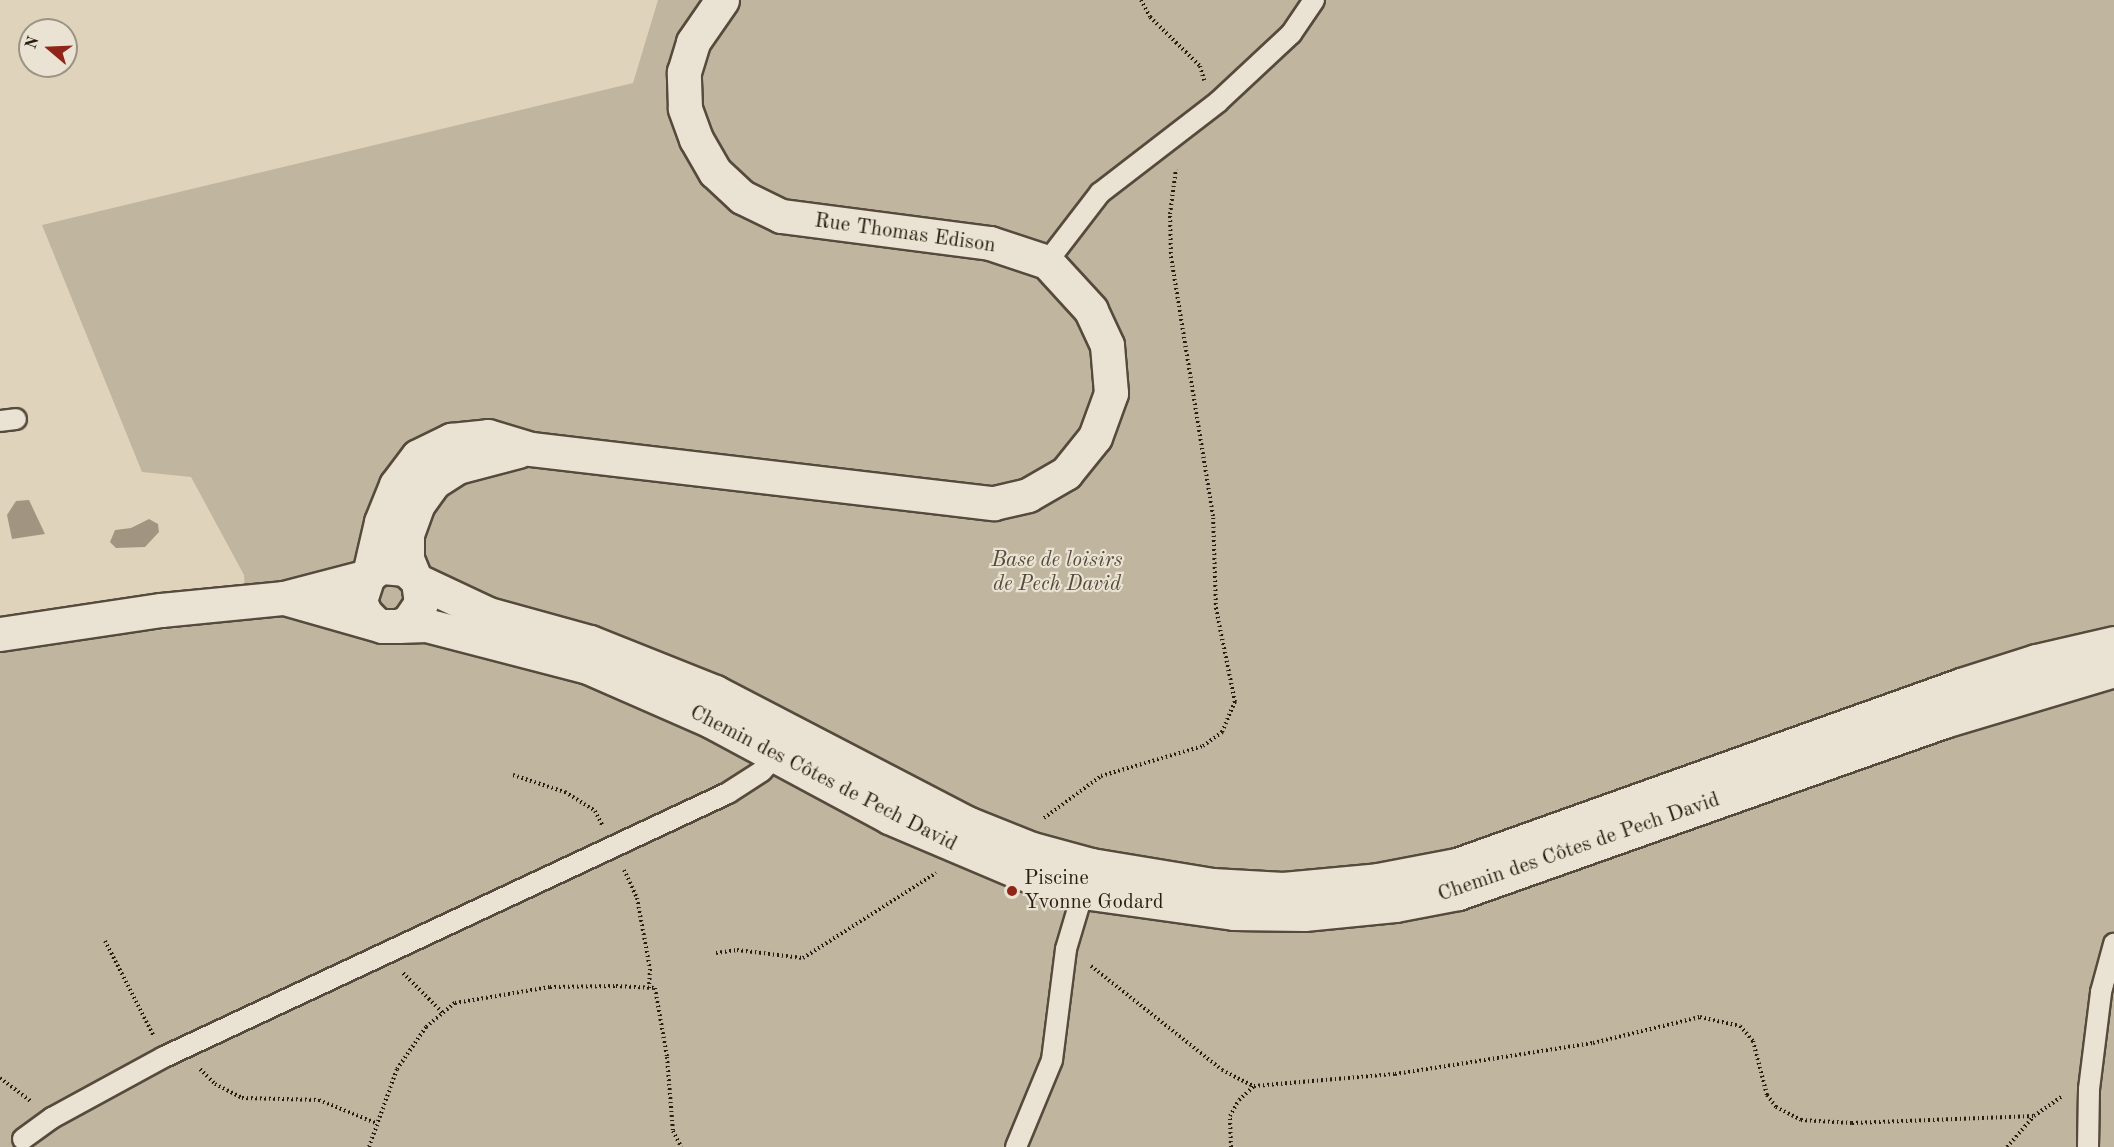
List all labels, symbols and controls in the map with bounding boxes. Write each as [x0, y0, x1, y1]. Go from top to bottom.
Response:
north arrow [18, 18, 78, 78]
text: N [23, 34, 42, 51]
street label: Rue Thomas Edison [813, 209, 997, 259]
park label: Base de loisirs de Pech David [991, 548, 1123, 598]
street label: Chemin des Côtes de Pech David [685, 700, 961, 858]
street label: Chemin des Côtes de Pech David [1435, 788, 1723, 908]
place label: Piscine Yvonne Godard [1024, 866, 1164, 916]
marker: Piscine Yvonne Godard [1005, 884, 1019, 898]

